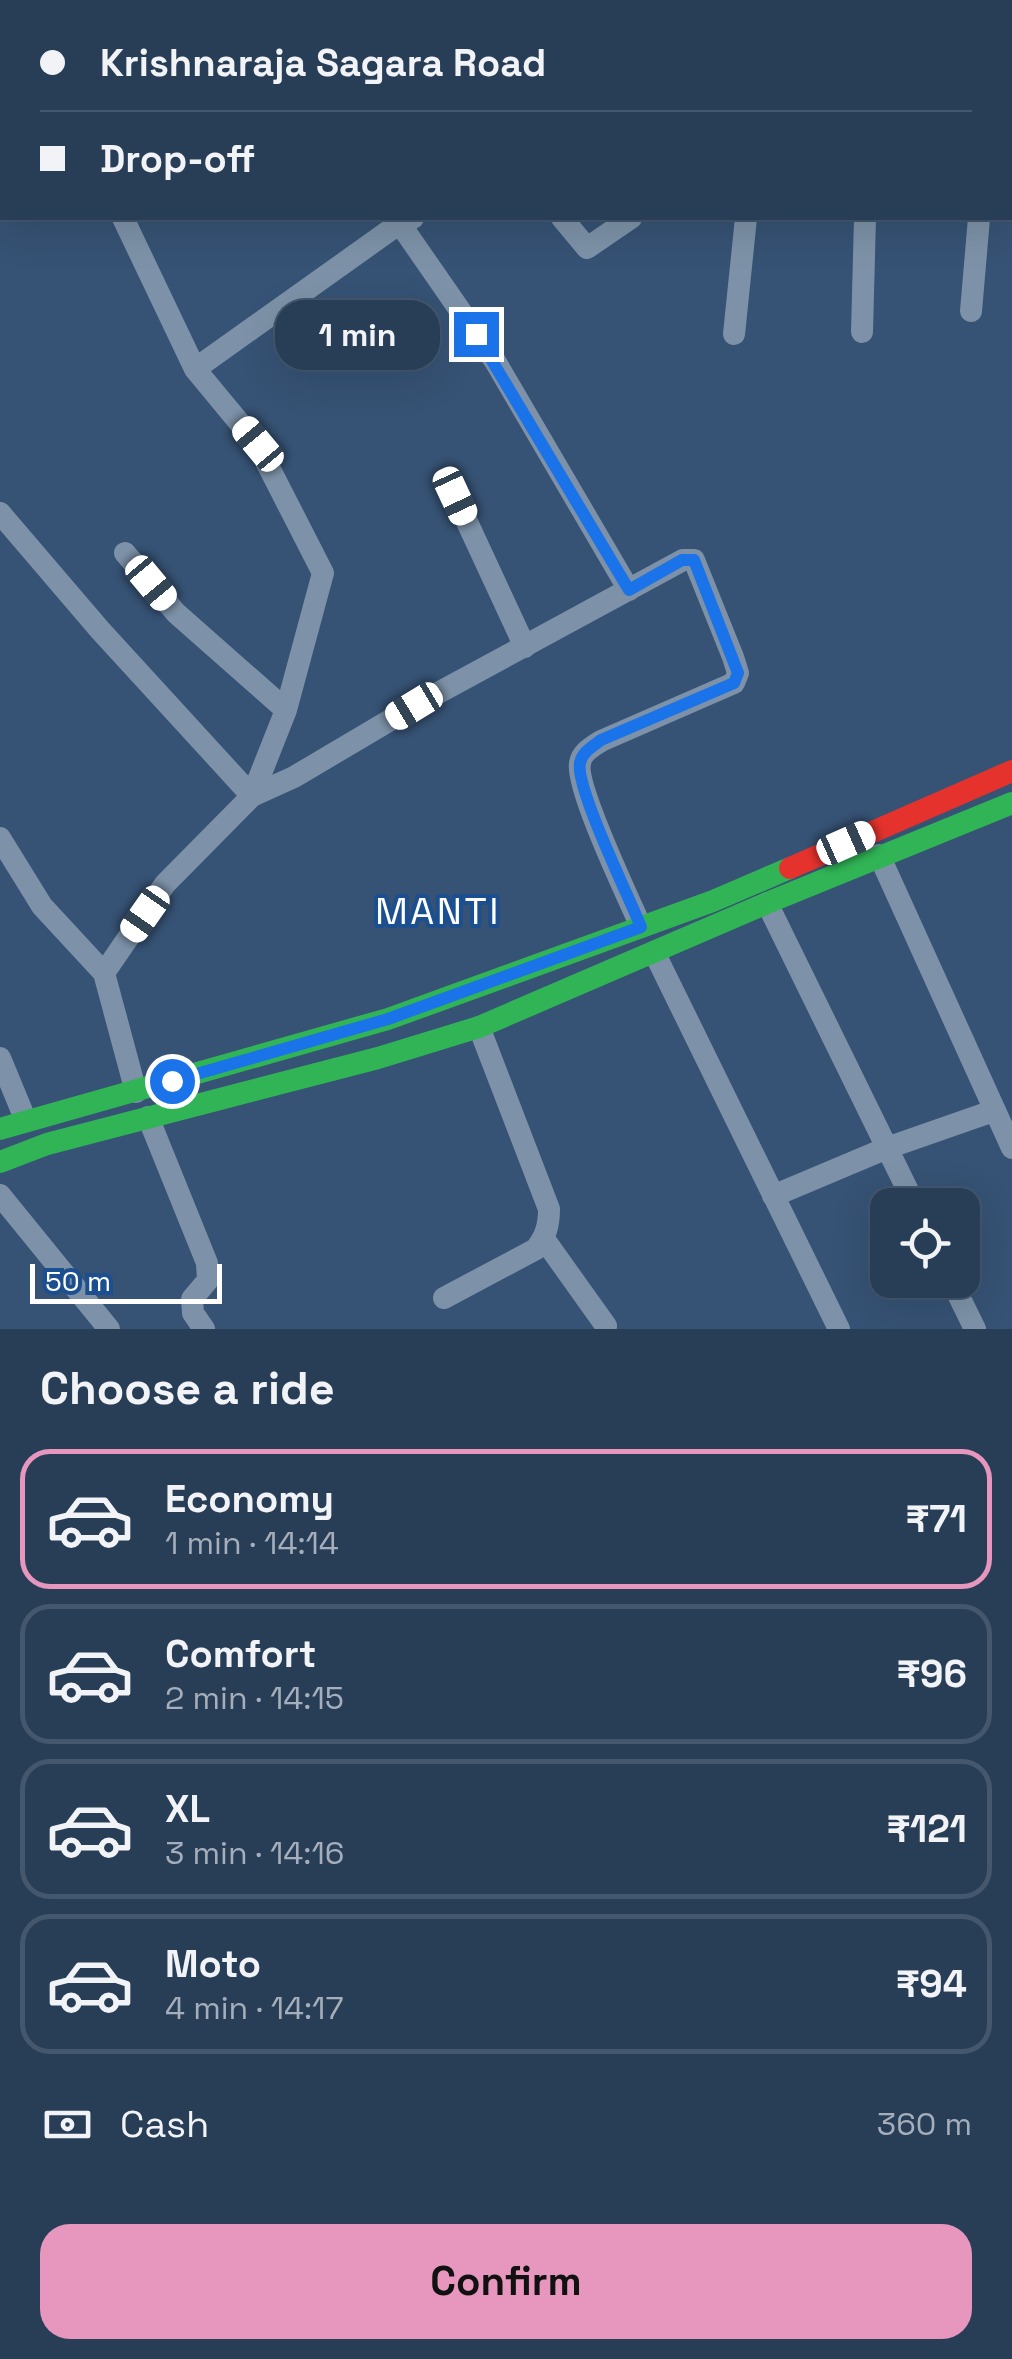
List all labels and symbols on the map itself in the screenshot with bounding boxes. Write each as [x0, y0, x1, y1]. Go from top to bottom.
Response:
callout: 1 min [276, 299, 441, 369]
route end [454, 312, 499, 357]
car [227, 411, 289, 477]
car [429, 462, 481, 530]
car [120, 550, 182, 616]
car [381, 678, 447, 734]
car [812, 817, 880, 869]
car [116, 881, 174, 947]
district label: MANTI [375, 887, 501, 935]
route start [150, 1059, 195, 1104]
scale bar [30, 1259, 222, 1304]

